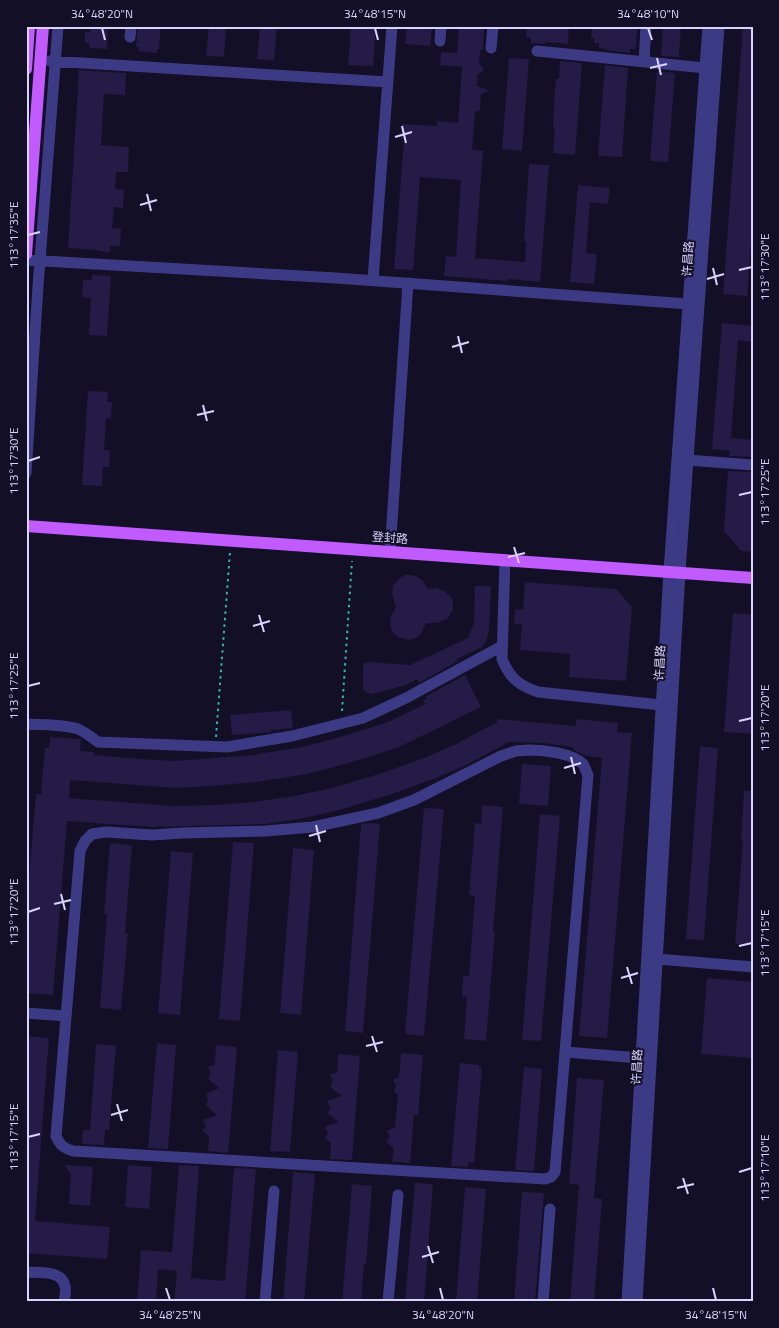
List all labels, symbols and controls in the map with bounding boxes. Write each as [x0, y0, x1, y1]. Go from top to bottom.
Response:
text: 34°48'20"N [71, 4, 133, 23]
text: 34°48'15"N [344, 4, 406, 23]
text: 34°48'10"N [617, 4, 679, 23]
text: 113°17'35"E [4, 201, 23, 269]
text: 113°17'30"E [755, 233, 774, 301]
street label: 许昌路 [677, 240, 698, 278]
text: 113°17'30"E [4, 427, 23, 495]
text: 113°17'25"E [755, 458, 774, 526]
street label: 登封路 [371, 527, 409, 548]
street label: 许昌路 [649, 644, 670, 681]
text: 113°17'25"E [4, 652, 23, 720]
text: 113°17'20"E [755, 684, 774, 752]
text: 113°17'20"E [4, 878, 23, 946]
text: 113°17'15"E [755, 909, 774, 977]
street label: 许昌路 [626, 1048, 647, 1085]
text: 113°17'15"E [4, 1103, 23, 1171]
text: 113°17'10"E [755, 1134, 774, 1202]
text: 34°48'25"N [139, 1305, 201, 1324]
text: 34°48'20"N [412, 1305, 474, 1324]
text: 34°48'15"N [685, 1305, 747, 1324]

